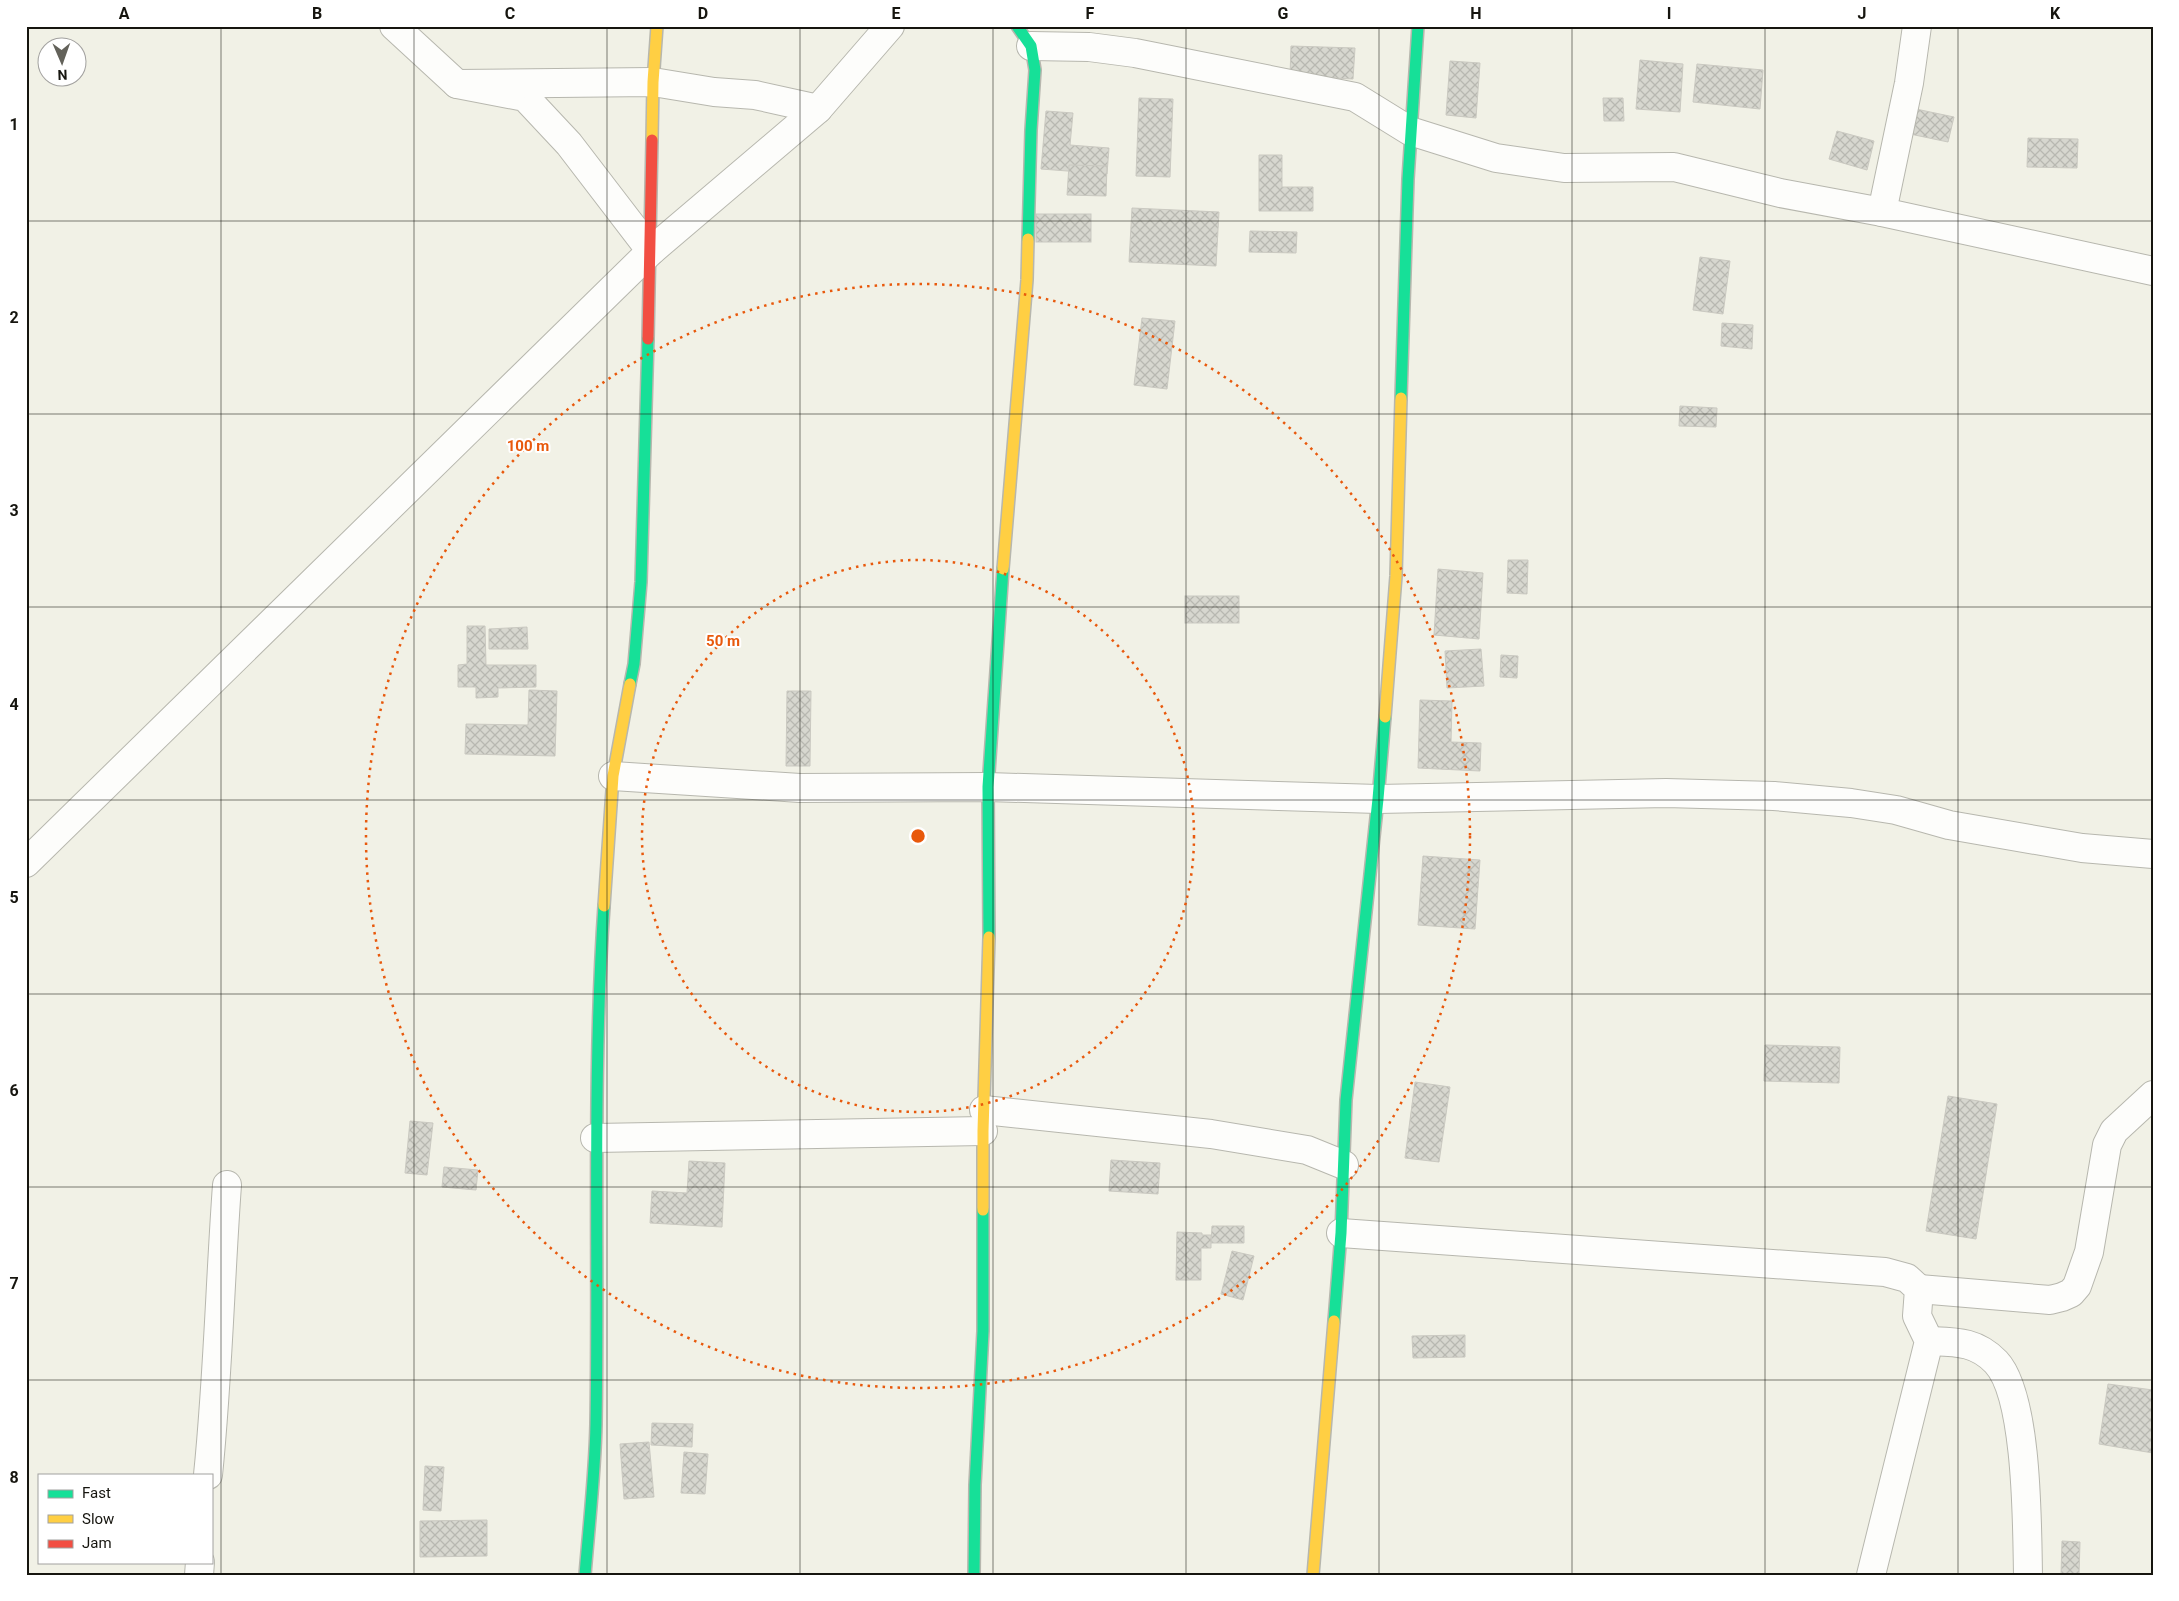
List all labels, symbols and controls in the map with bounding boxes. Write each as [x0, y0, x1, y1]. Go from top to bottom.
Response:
text: A [119, 4, 130, 23]
text: B [312, 4, 322, 23]
text: C [505, 4, 515, 23]
text: D [698, 4, 708, 23]
text: E [892, 4, 901, 23]
text: F [1086, 4, 1095, 23]
text: G [1278, 4, 1289, 23]
text: H [1470, 4, 1482, 23]
text: I [1667, 4, 1671, 23]
text: J [1858, 4, 1866, 23]
text: K [2050, 4, 2061, 23]
north arrow [38, 38, 88, 88]
text: N [57, 67, 68, 83]
text: 1 [9, 115, 19, 134]
text: 2 [9, 308, 19, 327]
text: 100 m [507, 437, 549, 455]
text: 3 [9, 501, 19, 520]
text: 50 m [706, 632, 740, 650]
text: 4 [9, 695, 19, 714]
centre of rings [909, 827, 927, 845]
text: 5 [9, 888, 19, 907]
text: 6 [9, 1081, 19, 1100]
text: 7 [9, 1274, 19, 1293]
text: 8 [9, 1468, 19, 1487]
legend [38, 1474, 212, 1564]
text: Fast [82, 1484, 111, 1502]
text: Slow [82, 1510, 114, 1528]
text: Jam [82, 1534, 112, 1552]

